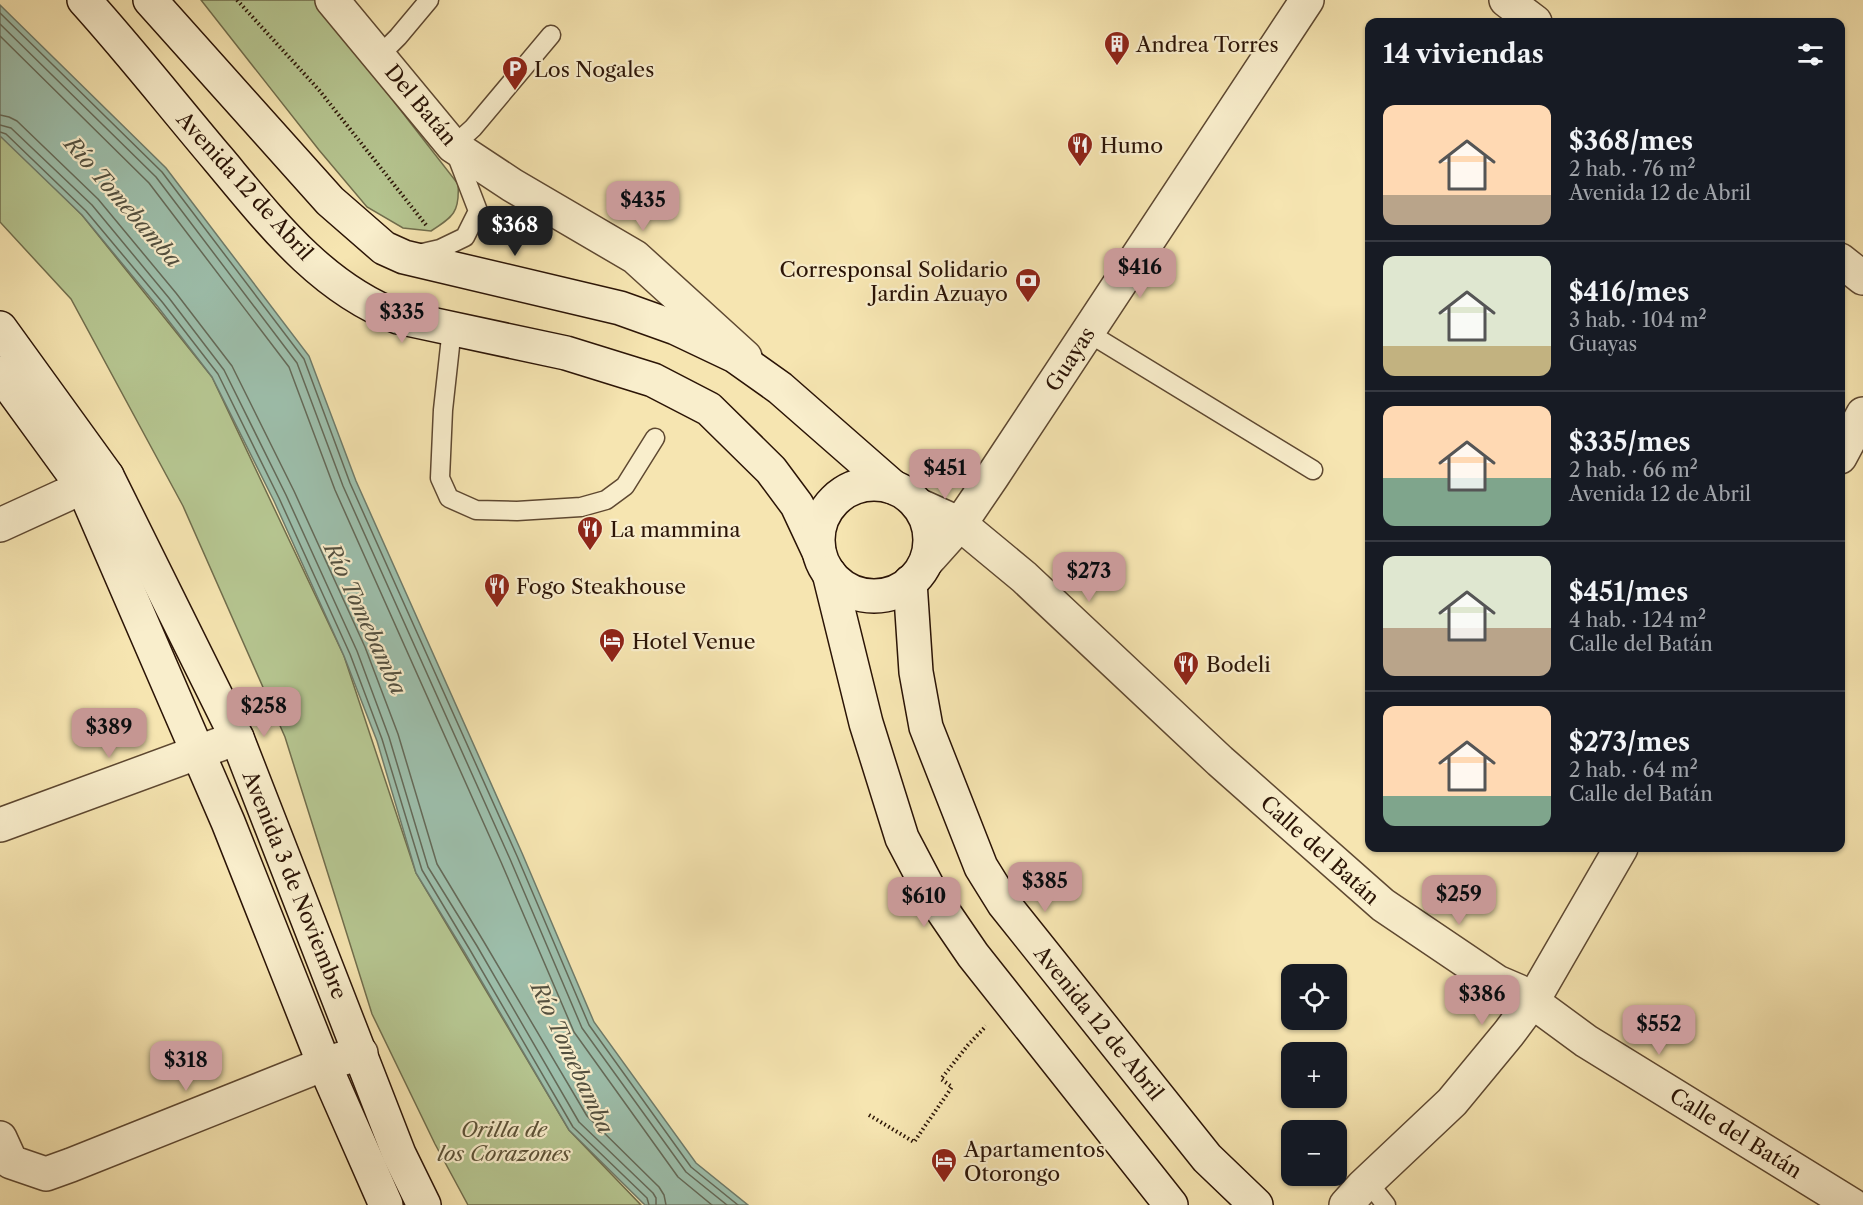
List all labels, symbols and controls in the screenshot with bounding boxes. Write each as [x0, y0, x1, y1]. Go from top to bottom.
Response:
building icon: Andrea Torres [1102, 29, 1132, 67]
place label: Andrea Torres [1135, 32, 1279, 57]
text: 14 viviendas [1383, 38, 1544, 70]
icon: filters [1794, 38, 1827, 71]
parking icon: Los Nogales [500, 54, 530, 92]
place label: Los Nogales [534, 57, 654, 82]
street label: Del Batán [380, 59, 462, 151]
street label: Avenida 12 de Abril [171, 106, 318, 265]
text: $368/mes [1569, 125, 1693, 157]
icon: home [1431, 129, 1503, 201]
water label: Río Tomebamba [58, 130, 187, 273]
restaurant icon: Humo [1065, 130, 1095, 168]
place label: Humo [1100, 133, 1163, 158]
text: 2 hab. · 76 m² [1569, 157, 1696, 181]
pin: $435 [607, 181, 679, 232]
text: Avenida 12 de Abril [1569, 181, 1751, 205]
text: $435 [620, 188, 666, 212]
pin: $368 [479, 206, 551, 257]
text: $368 [492, 213, 538, 237]
pin: $416 [1104, 248, 1176, 299]
text: $416 [1118, 255, 1162, 279]
place label: Corresponsal Solidario Jardin Azuayo [780, 257, 1008, 306]
bank icon: Corresponsal Solidario Jardin Azuayo [1013, 266, 1043, 304]
text: $416/mes [1569, 276, 1689, 308]
icon: home [1431, 280, 1503, 352]
pin: $335 [366, 293, 438, 344]
text: $335 [380, 300, 424, 324]
text: 3 hab. · 104 m² [1569, 308, 1707, 332]
street label: Guayas [1040, 322, 1100, 396]
text: Guayas [1569, 332, 1637, 356]
text: $335/mes [1569, 426, 1691, 458]
icon: home [1431, 430, 1503, 502]
pin: $451 [909, 449, 981, 500]
text: $451 [923, 456, 967, 480]
text: 2 hab. · 66 m² [1569, 458, 1698, 482]
text: Avenida 12 de Abril [1569, 482, 1751, 506]
restaurant icon: La mammina [575, 514, 605, 552]
place label: La mammina [610, 517, 741, 542]
water label: Río Tomebamba [317, 537, 412, 699]
pin: $273 [1053, 552, 1125, 603]
text: $273 [1067, 559, 1111, 583]
restaurant icon: Fogo Steakhouse [482, 571, 512, 609]
place label: Fogo Steakhouse [516, 574, 686, 599]
text: $451/mes [1569, 576, 1688, 608]
icon: home [1431, 580, 1503, 652]
text: 4 hab. · 124 m² [1569, 608, 1706, 632]
hotel icon: Hotel Venue [597, 626, 627, 664]
place label: Hotel Venue [632, 629, 755, 654]
text: Calle del Batán [1569, 632, 1713, 656]
restaurant icon: Bodeli [1171, 649, 1201, 687]
place label: Bodeli [1206, 652, 1271, 677]
pin: $258 [228, 687, 300, 738]
text: $258 [241, 694, 287, 718]
pin: $389 [73, 708, 145, 759]
text: $389 [86, 715, 132, 739]
text: $273/mes [1569, 726, 1690, 758]
icon: home [1431, 730, 1503, 802]
text: 2 hab. · 64 m² [1569, 758, 1698, 782]
street label: Avenida 3 de Noviembre [237, 766, 352, 1003]
text: Calle del Batán [1569, 782, 1713, 806]
street label: Calle del Batán [1256, 790, 1384, 910]
pin: $385 [1009, 862, 1081, 913]
text: $385 [1022, 869, 1068, 893]
pin: $259 [1423, 875, 1495, 926]
pin: $610 [888, 877, 960, 928]
text: $259 [1436, 882, 1482, 906]
text: $610 [902, 884, 946, 908]
street label: Avenida 12 de Abril [1029, 940, 1169, 1105]
map controls [1281, 964, 1347, 1186]
button: locate [1281, 964, 1347, 1030]
pin: $386 [1446, 975, 1518, 1026]
water label: Río Tomebamba [524, 976, 619, 1138]
text: $386 [1459, 982, 1505, 1006]
pin: $552 [1623, 1005, 1695, 1056]
text: $552 [1636, 1012, 1682, 1036]
pin: $318 [150, 1041, 222, 1092]
button: + [1281, 1042, 1347, 1108]
text: $318 [164, 1048, 208, 1072]
street label: Calle del Batán [1665, 1082, 1807, 1184]
park label: Orilla de los Corazones [437, 1117, 571, 1166]
button: − [1281, 1120, 1347, 1186]
place label: Apartamentos Otorongo [963, 1137, 1105, 1186]
hotel icon: Apartamentos Otorongo [929, 1146, 959, 1184]

